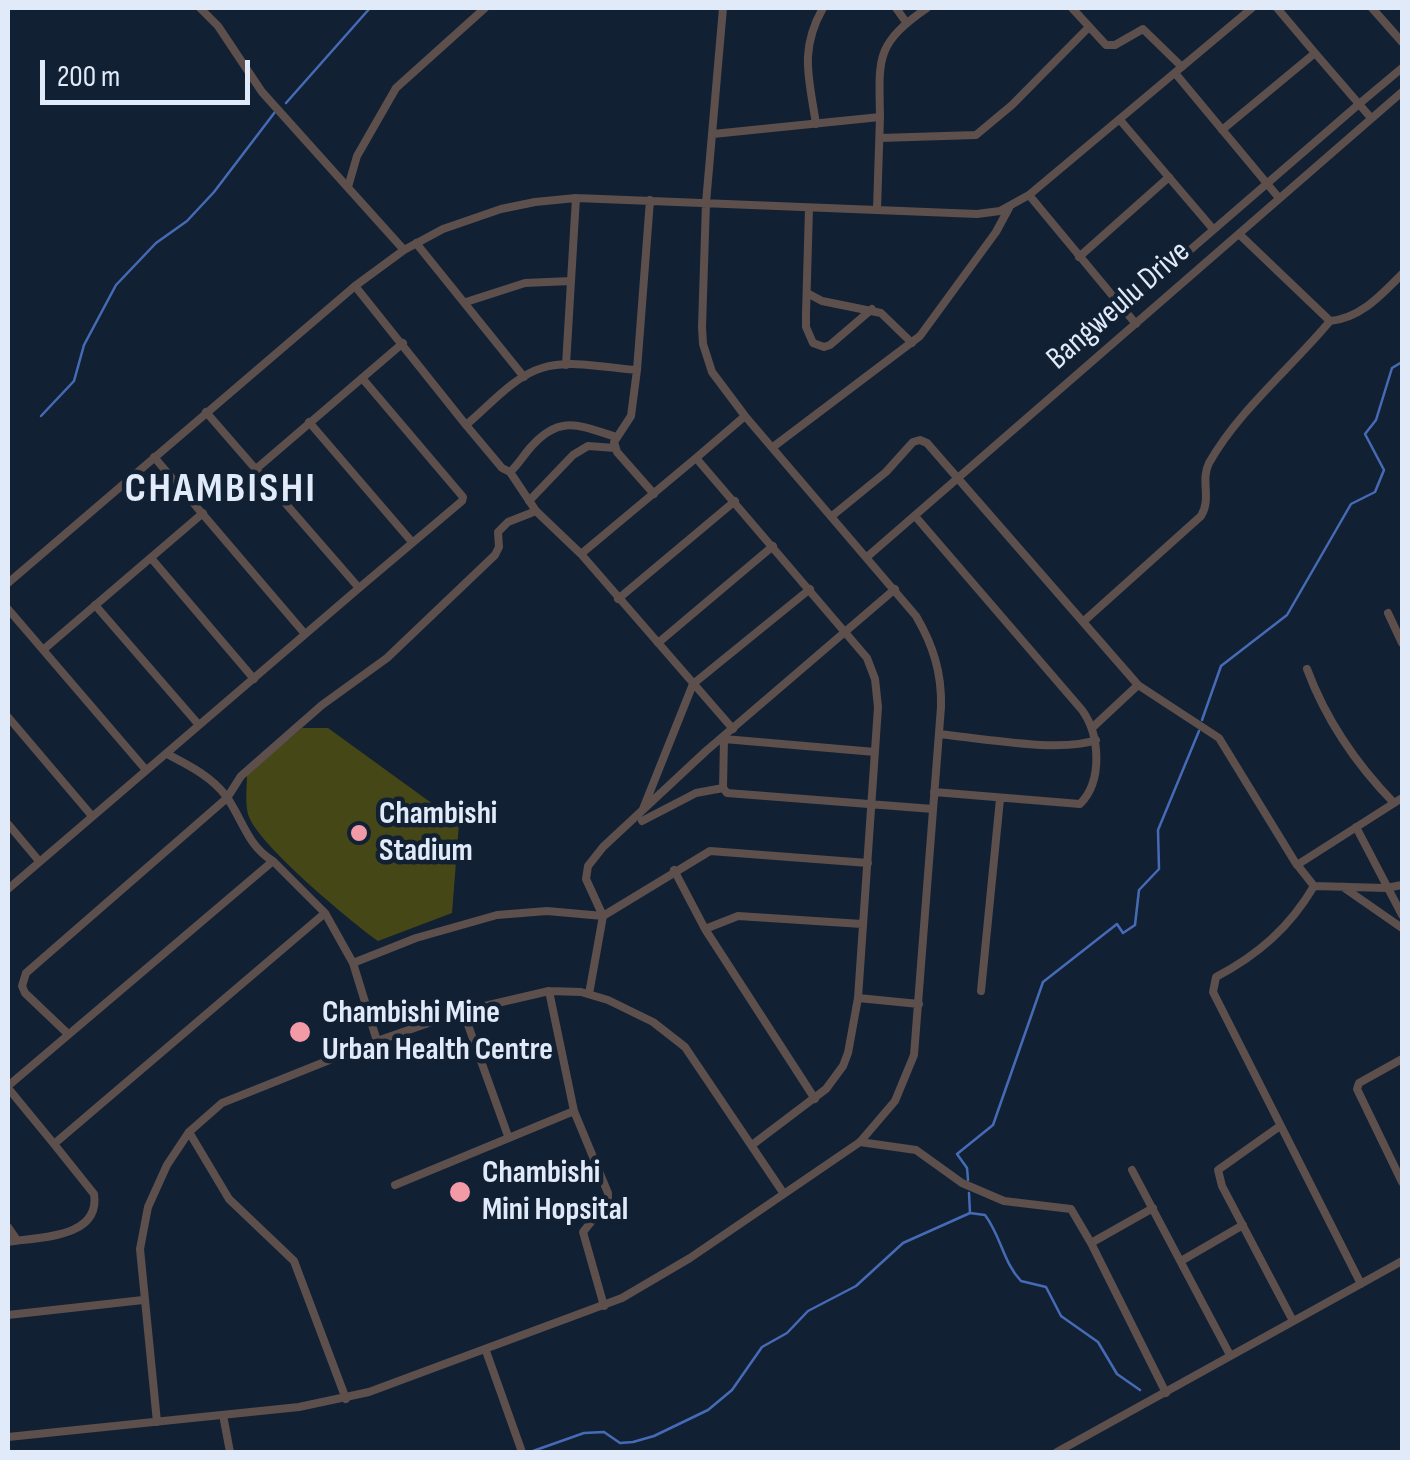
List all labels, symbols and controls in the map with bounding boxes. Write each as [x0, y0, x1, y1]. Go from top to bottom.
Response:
scale bar [45, 40, 255, 102]
text: 200 m [57, 59, 120, 95]
street label: Bangweulu Drive [1040, 233, 1198, 379]
district label: CHAMBISHI [125, 465, 317, 515]
place label: Chambishi Stadium [379, 796, 497, 871]
marker: Chambishi Stadium [348, 822, 370, 844]
place label: Chambishi Mine Urban Health Centre [322, 995, 553, 1070]
marker: Chambishi Mine Urban Health Centre [287, 1019, 313, 1045]
place label: Chambishi Mini Hopsital [482, 1155, 628, 1230]
marker: Chambishi Mini Hopsital [447, 1179, 473, 1205]

